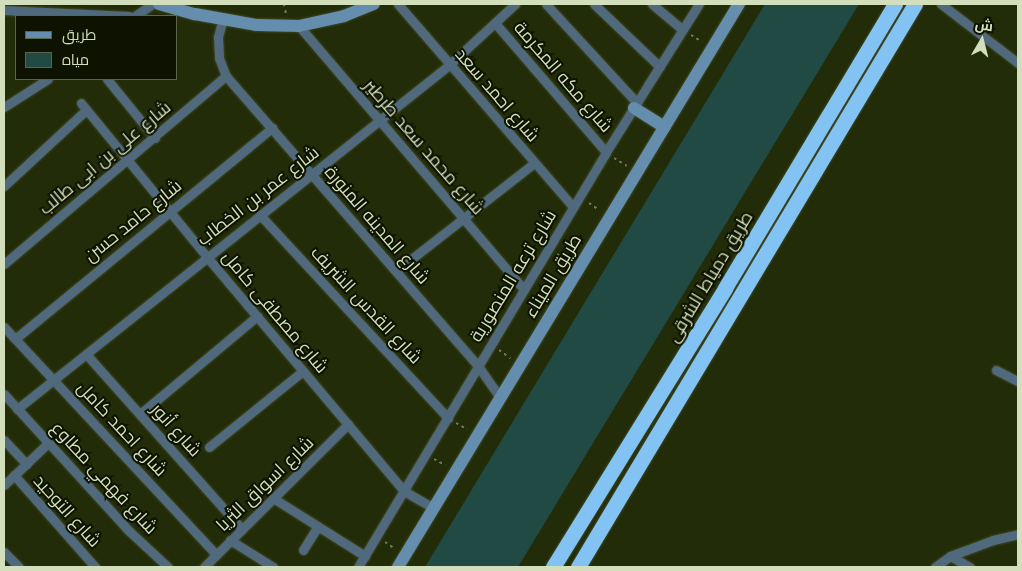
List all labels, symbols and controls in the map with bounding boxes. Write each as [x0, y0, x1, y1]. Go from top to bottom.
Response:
legend [15, 15, 178, 80]
north arrow [957, 15, 1007, 65]
text: ش [974, 15, 994, 35]
street label: شارع مكه المكرمة [509, 17, 617, 137]
text: طريق [62, 25, 96, 44]
street label: شارع احمد سعد [450, 44, 544, 146]
text: مياه [62, 50, 89, 69]
street label: شارع محمد سعد طرطير [359, 75, 489, 219]
street label: شارع على بن ابى طالب [35, 97, 175, 219]
street label: شارع عمر بن الخطاب [193, 142, 323, 250]
street label: شارع المدينه المنورة [320, 161, 434, 289]
street label: شارع حامد حسن [80, 175, 186, 267]
street label: شارع ترعه المنصورية [465, 206, 561, 346]
street label: طريق دمياط الشرقى [662, 207, 758, 347]
street label: طريق الميناء [520, 230, 586, 322]
street label: شارع القدس الشريف [306, 242, 426, 368]
street label: شارع مصطفى كامل [217, 246, 333, 378]
street label: شارع احمد كامل [72, 377, 172, 481]
street label: شارع أنور [146, 399, 206, 461]
street label: شارع فهمي مطاوع [46, 417, 162, 539]
street label: شارع اسواق الثريا [212, 432, 318, 536]
street label: شارع التوحيد [29, 470, 105, 552]

